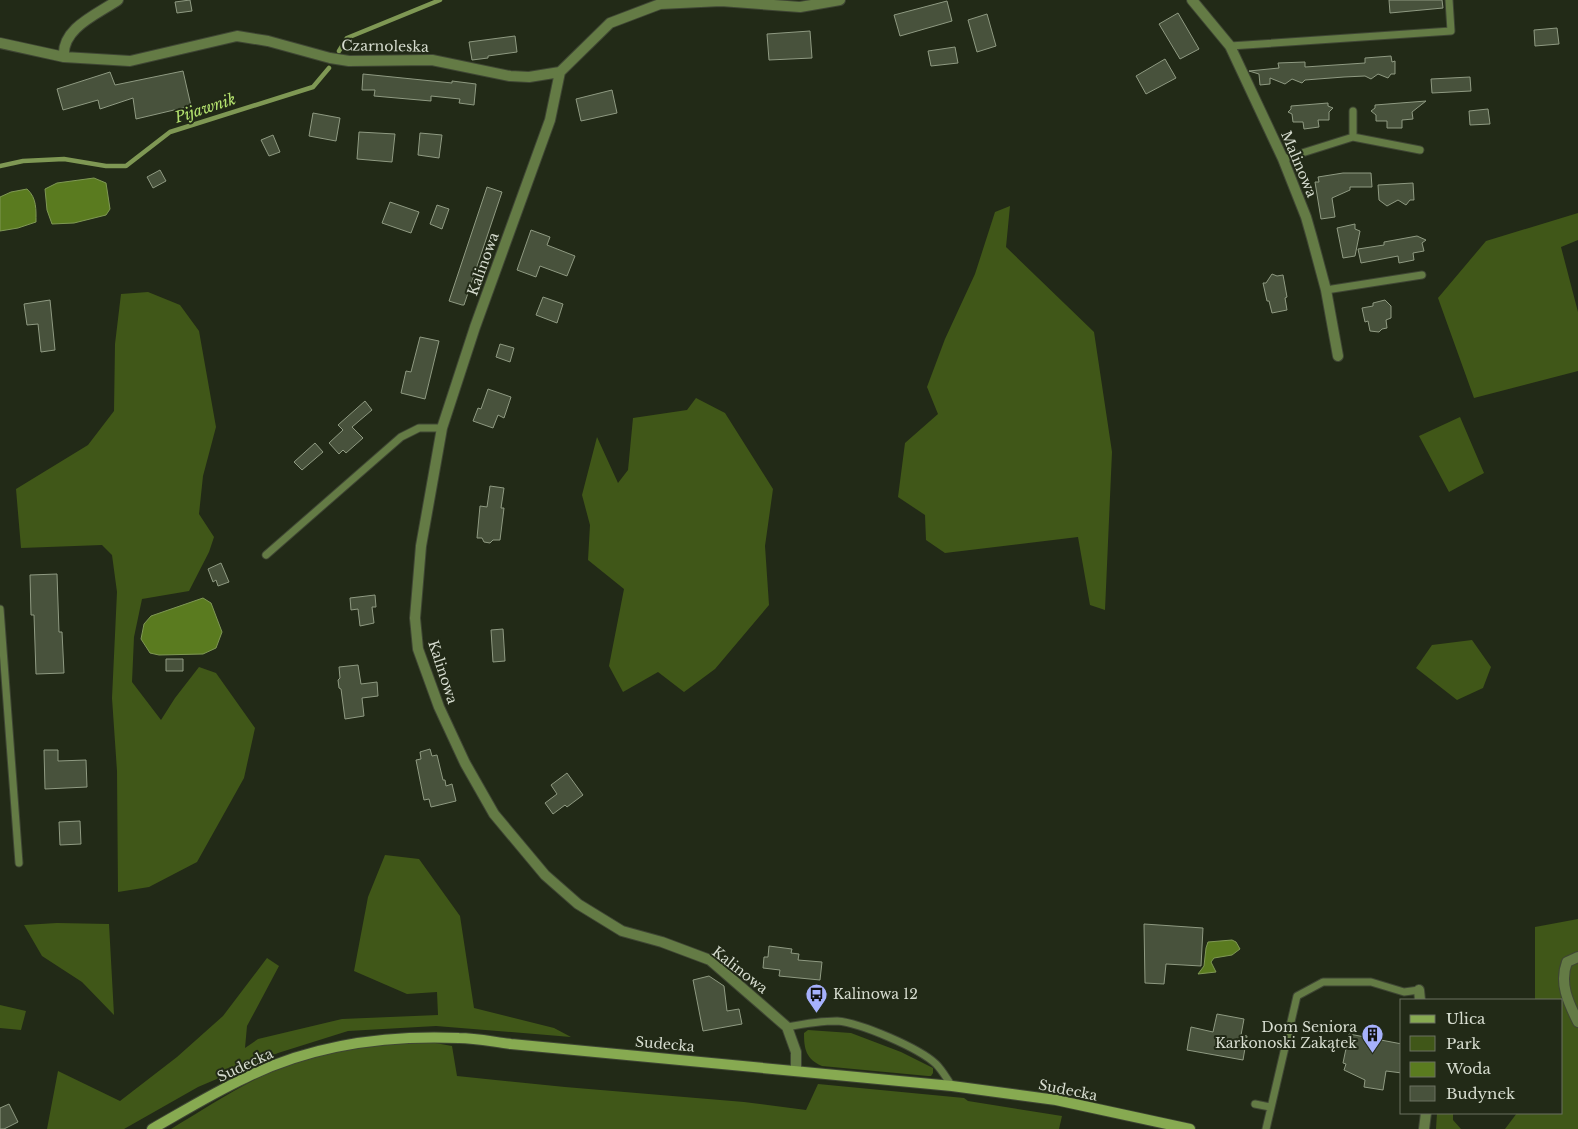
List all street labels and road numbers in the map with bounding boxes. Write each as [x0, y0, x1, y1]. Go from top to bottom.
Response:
street label: Czarnoleska [341, 36, 429, 56]
street label: Malinowa [1277, 128, 1321, 200]
street label: Kalinowa [463, 230, 503, 298]
street label: Kalinowa [424, 638, 462, 706]
street label: Kalinowa [708, 943, 772, 998]
street label: Sudecka [634, 1032, 696, 1056]
street label: Sudecka [214, 1044, 276, 1086]
street label: Sudecka [1037, 1075, 1099, 1105]

